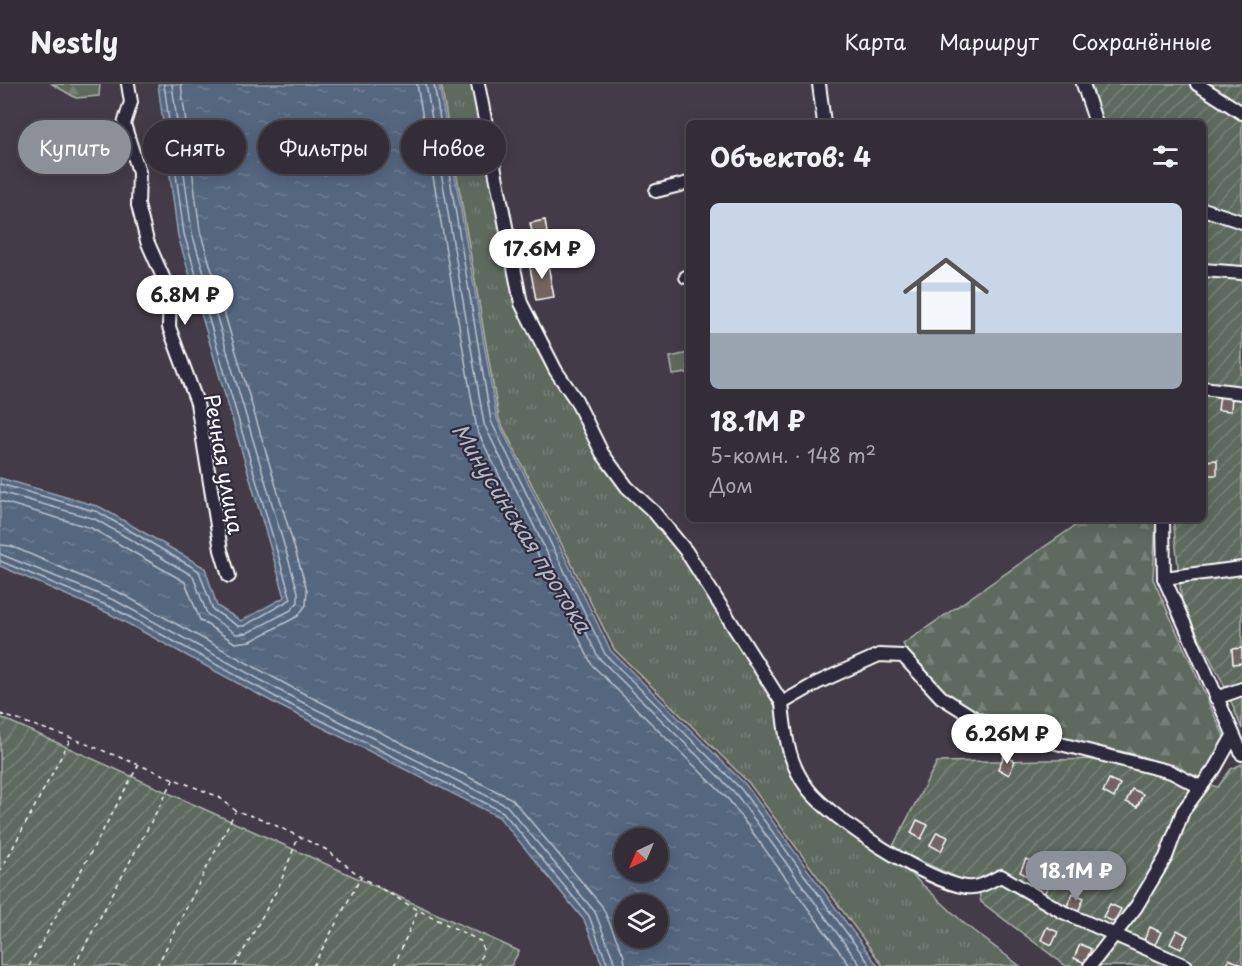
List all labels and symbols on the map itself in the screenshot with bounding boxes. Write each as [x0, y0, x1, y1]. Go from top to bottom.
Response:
pin: 17.6M ₽ [487, 229, 597, 280]
pin: 6.8M ₽ [136, 275, 234, 326]
street label: Речная улица [197, 391, 253, 537]
water label: Минусинская протока [445, 416, 602, 639]
pin: 6.26M ₽ [952, 714, 1062, 765]
north arrow [614, 828, 668, 882]
pin: 18.1M ₽ [1021, 851, 1131, 902]

